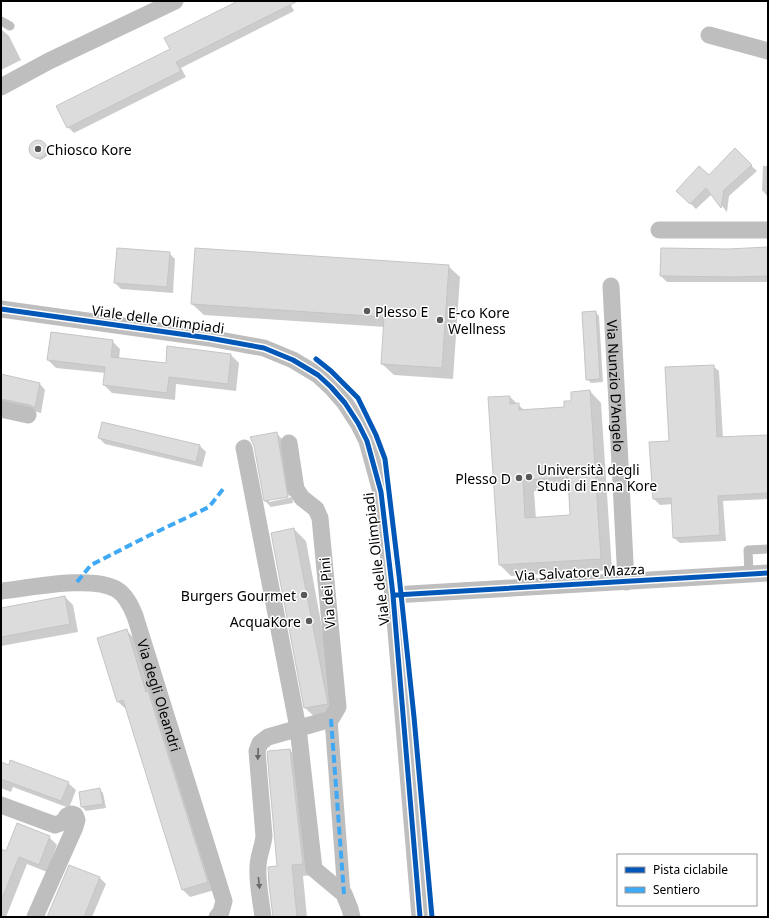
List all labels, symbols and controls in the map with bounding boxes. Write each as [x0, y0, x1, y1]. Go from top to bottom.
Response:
place label: Chiosco Kore [46, 140, 132, 159]
marker: Chiosco Kore [33, 144, 43, 154]
street label: Viale delle Olimpiadi [90, 300, 226, 338]
place label: Plesso E [375, 302, 428, 321]
place label: E-co Kore Wellness [448, 303, 510, 338]
marker: Plesso E [362, 306, 372, 316]
marker: E-co Kore Wellness [435, 315, 445, 325]
street label: Via Nunzio D'Angelo [603, 319, 629, 453]
place label: Università degli Studi di Enna Kore [537, 460, 657, 495]
place label: Plesso D [455, 469, 511, 488]
marker: Università degli Studi di Enna Kore [524, 472, 534, 482]
marker: Plesso D [514, 473, 524, 483]
street label: Viale delle Olimpiadi [358, 491, 394, 627]
street label: Via dei Pini [314, 556, 340, 630]
street label: Via Salvatore Mazza [515, 559, 645, 585]
place label: Burgers Gourmet [181, 586, 296, 605]
marker: Burgers Gourmet [299, 590, 309, 600]
place label: AcquaKore [230, 612, 301, 631]
marker: AcquaKore [304, 616, 314, 626]
street label: Via degli Oleandri [133, 637, 186, 754]
one-way arrow [255, 748, 262, 760]
legend [617, 854, 757, 906]
text: Pista ciclabile [653, 861, 728, 878]
one-way arrow [256, 877, 262, 889]
text: Sentiero [653, 881, 700, 898]

